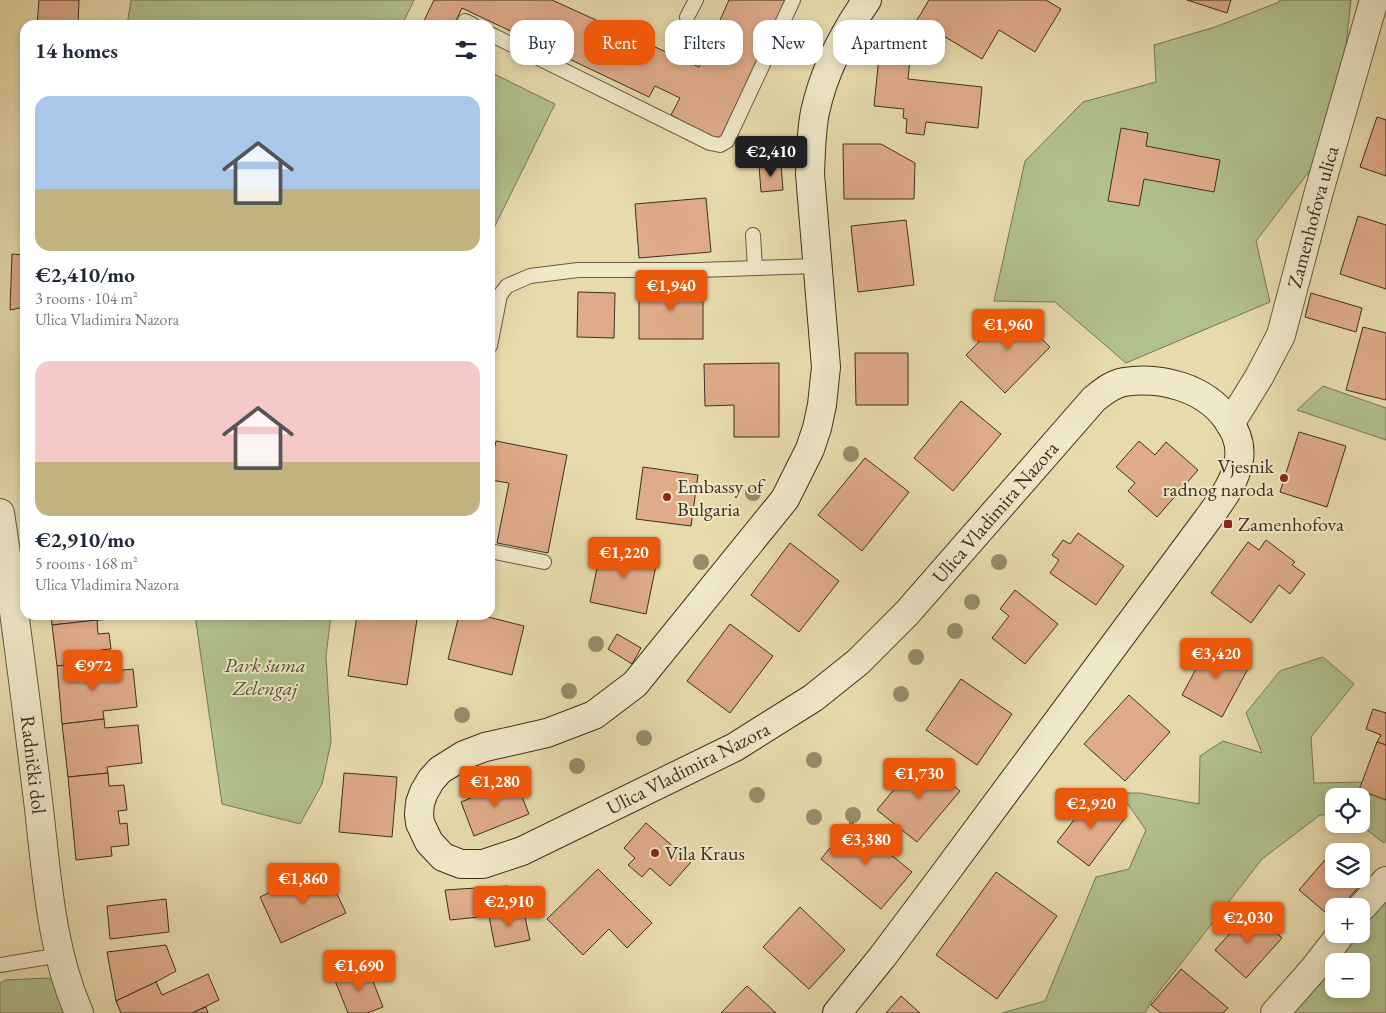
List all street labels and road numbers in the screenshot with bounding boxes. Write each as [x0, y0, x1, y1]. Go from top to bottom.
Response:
street label: Zamenhofova ulica [1281, 143, 1344, 291]
street label: Ulica Vladimira Nazora [926, 435, 1064, 589]
street label: Radnički dol [15, 714, 52, 815]
street label: Ulica Vladimira Nazora [602, 716, 774, 820]

